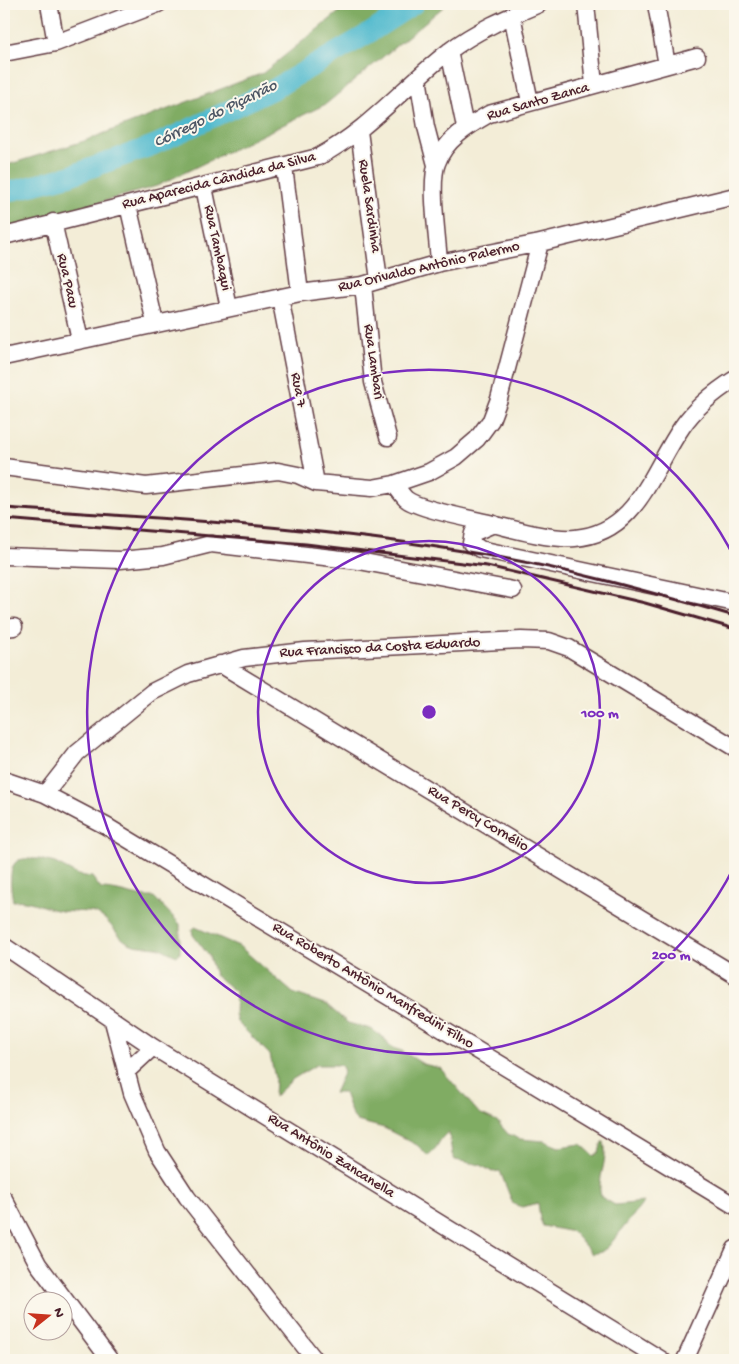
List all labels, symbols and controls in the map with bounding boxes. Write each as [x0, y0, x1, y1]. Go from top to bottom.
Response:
water label: Córrego do Piçarrão [151, 77, 281, 153]
street label: Rua Santo Zanca [485, 79, 592, 125]
street label: Rua Aparecida Cândida da Silva [120, 148, 318, 214]
street label: Ruela Sardinha [354, 158, 385, 254]
street label: Rua Tambaqui [199, 204, 235, 292]
street label: Rua Orivaldo Antônio Palermo [336, 237, 522, 297]
street label: Rua Pacu [52, 252, 82, 310]
street label: Rua Lambari [359, 323, 387, 401]
street label: Rua 7 [286, 371, 310, 410]
street label: Rua Francisco da Costa Eduardo [279, 634, 481, 662]
centre of rings [420, 703, 438, 721]
text: 100 m [580, 705, 619, 723]
street label: Rua Percy Cornélio [424, 782, 532, 856]
street label: Rua Roberto Antônio Manfredini Filho [269, 919, 477, 1054]
text: 200 m [652, 947, 691, 965]
street label: Rua Antônio Zancanella [264, 1109, 399, 1203]
north arrow [22, 1292, 72, 1342]
text: N [49, 1306, 68, 1320]

